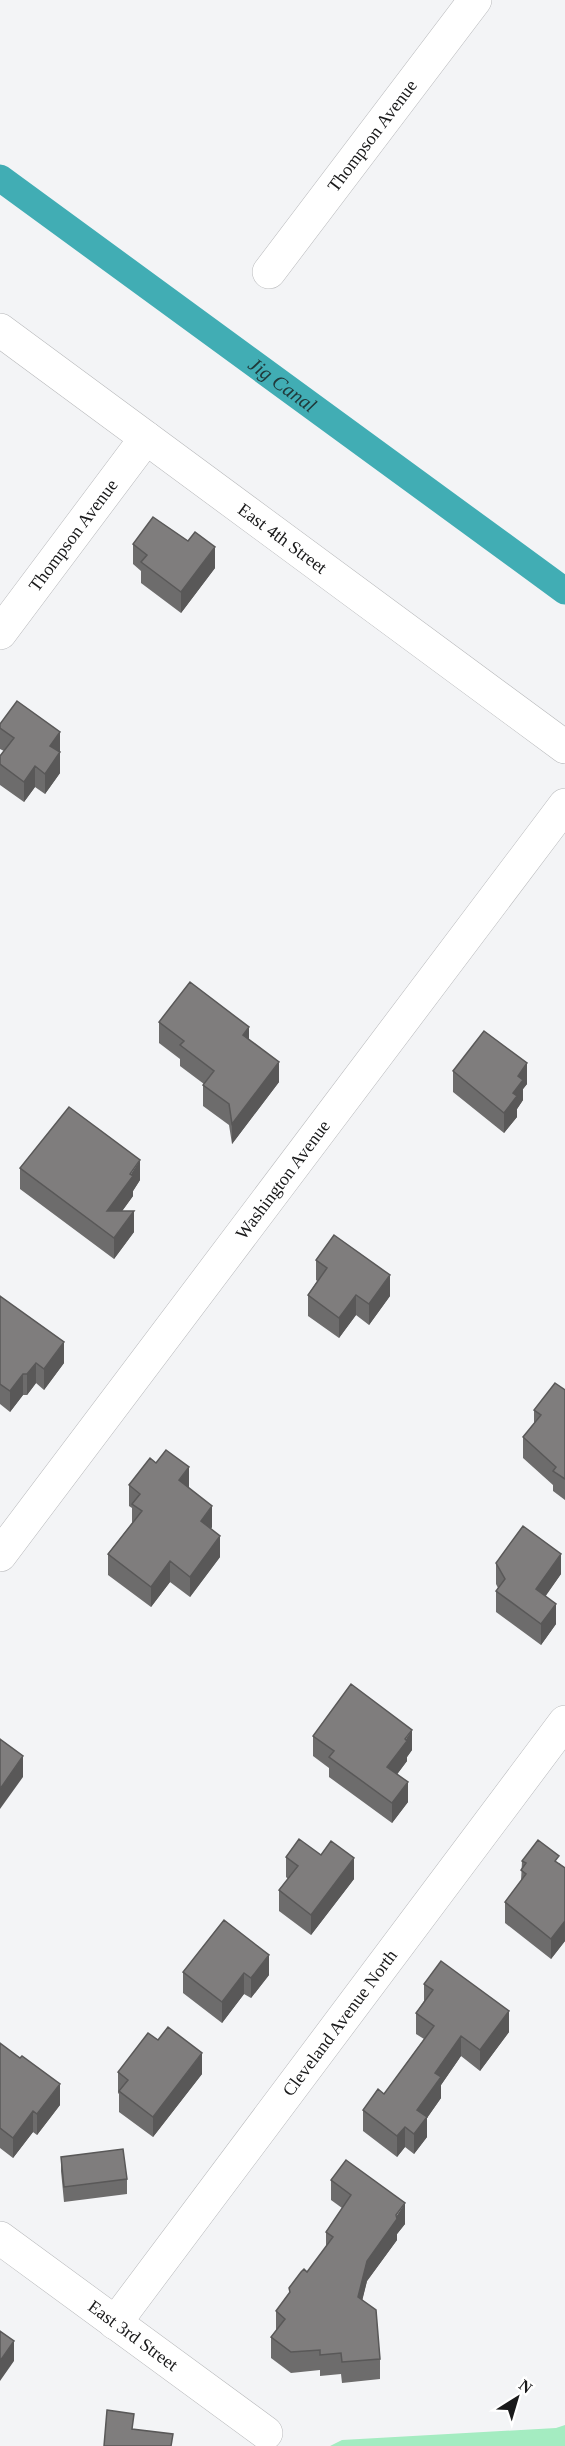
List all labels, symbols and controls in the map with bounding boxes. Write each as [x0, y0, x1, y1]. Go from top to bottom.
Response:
street label: Thompson Avenue [323, 76, 421, 196]
water label: Jig Canal [244, 353, 321, 417]
street label: Thompson Avenue [25, 475, 122, 595]
street label: East 4th Street [234, 499, 331, 578]
street label: Washington Avenue [232, 1116, 334, 1243]
street label: Cleveland Avenue North [278, 1946, 401, 2100]
street label: East 3rd Street [84, 2296, 182, 2375]
north arrow [487, 2368, 547, 2428]
text: N [516, 2376, 536, 2397]

